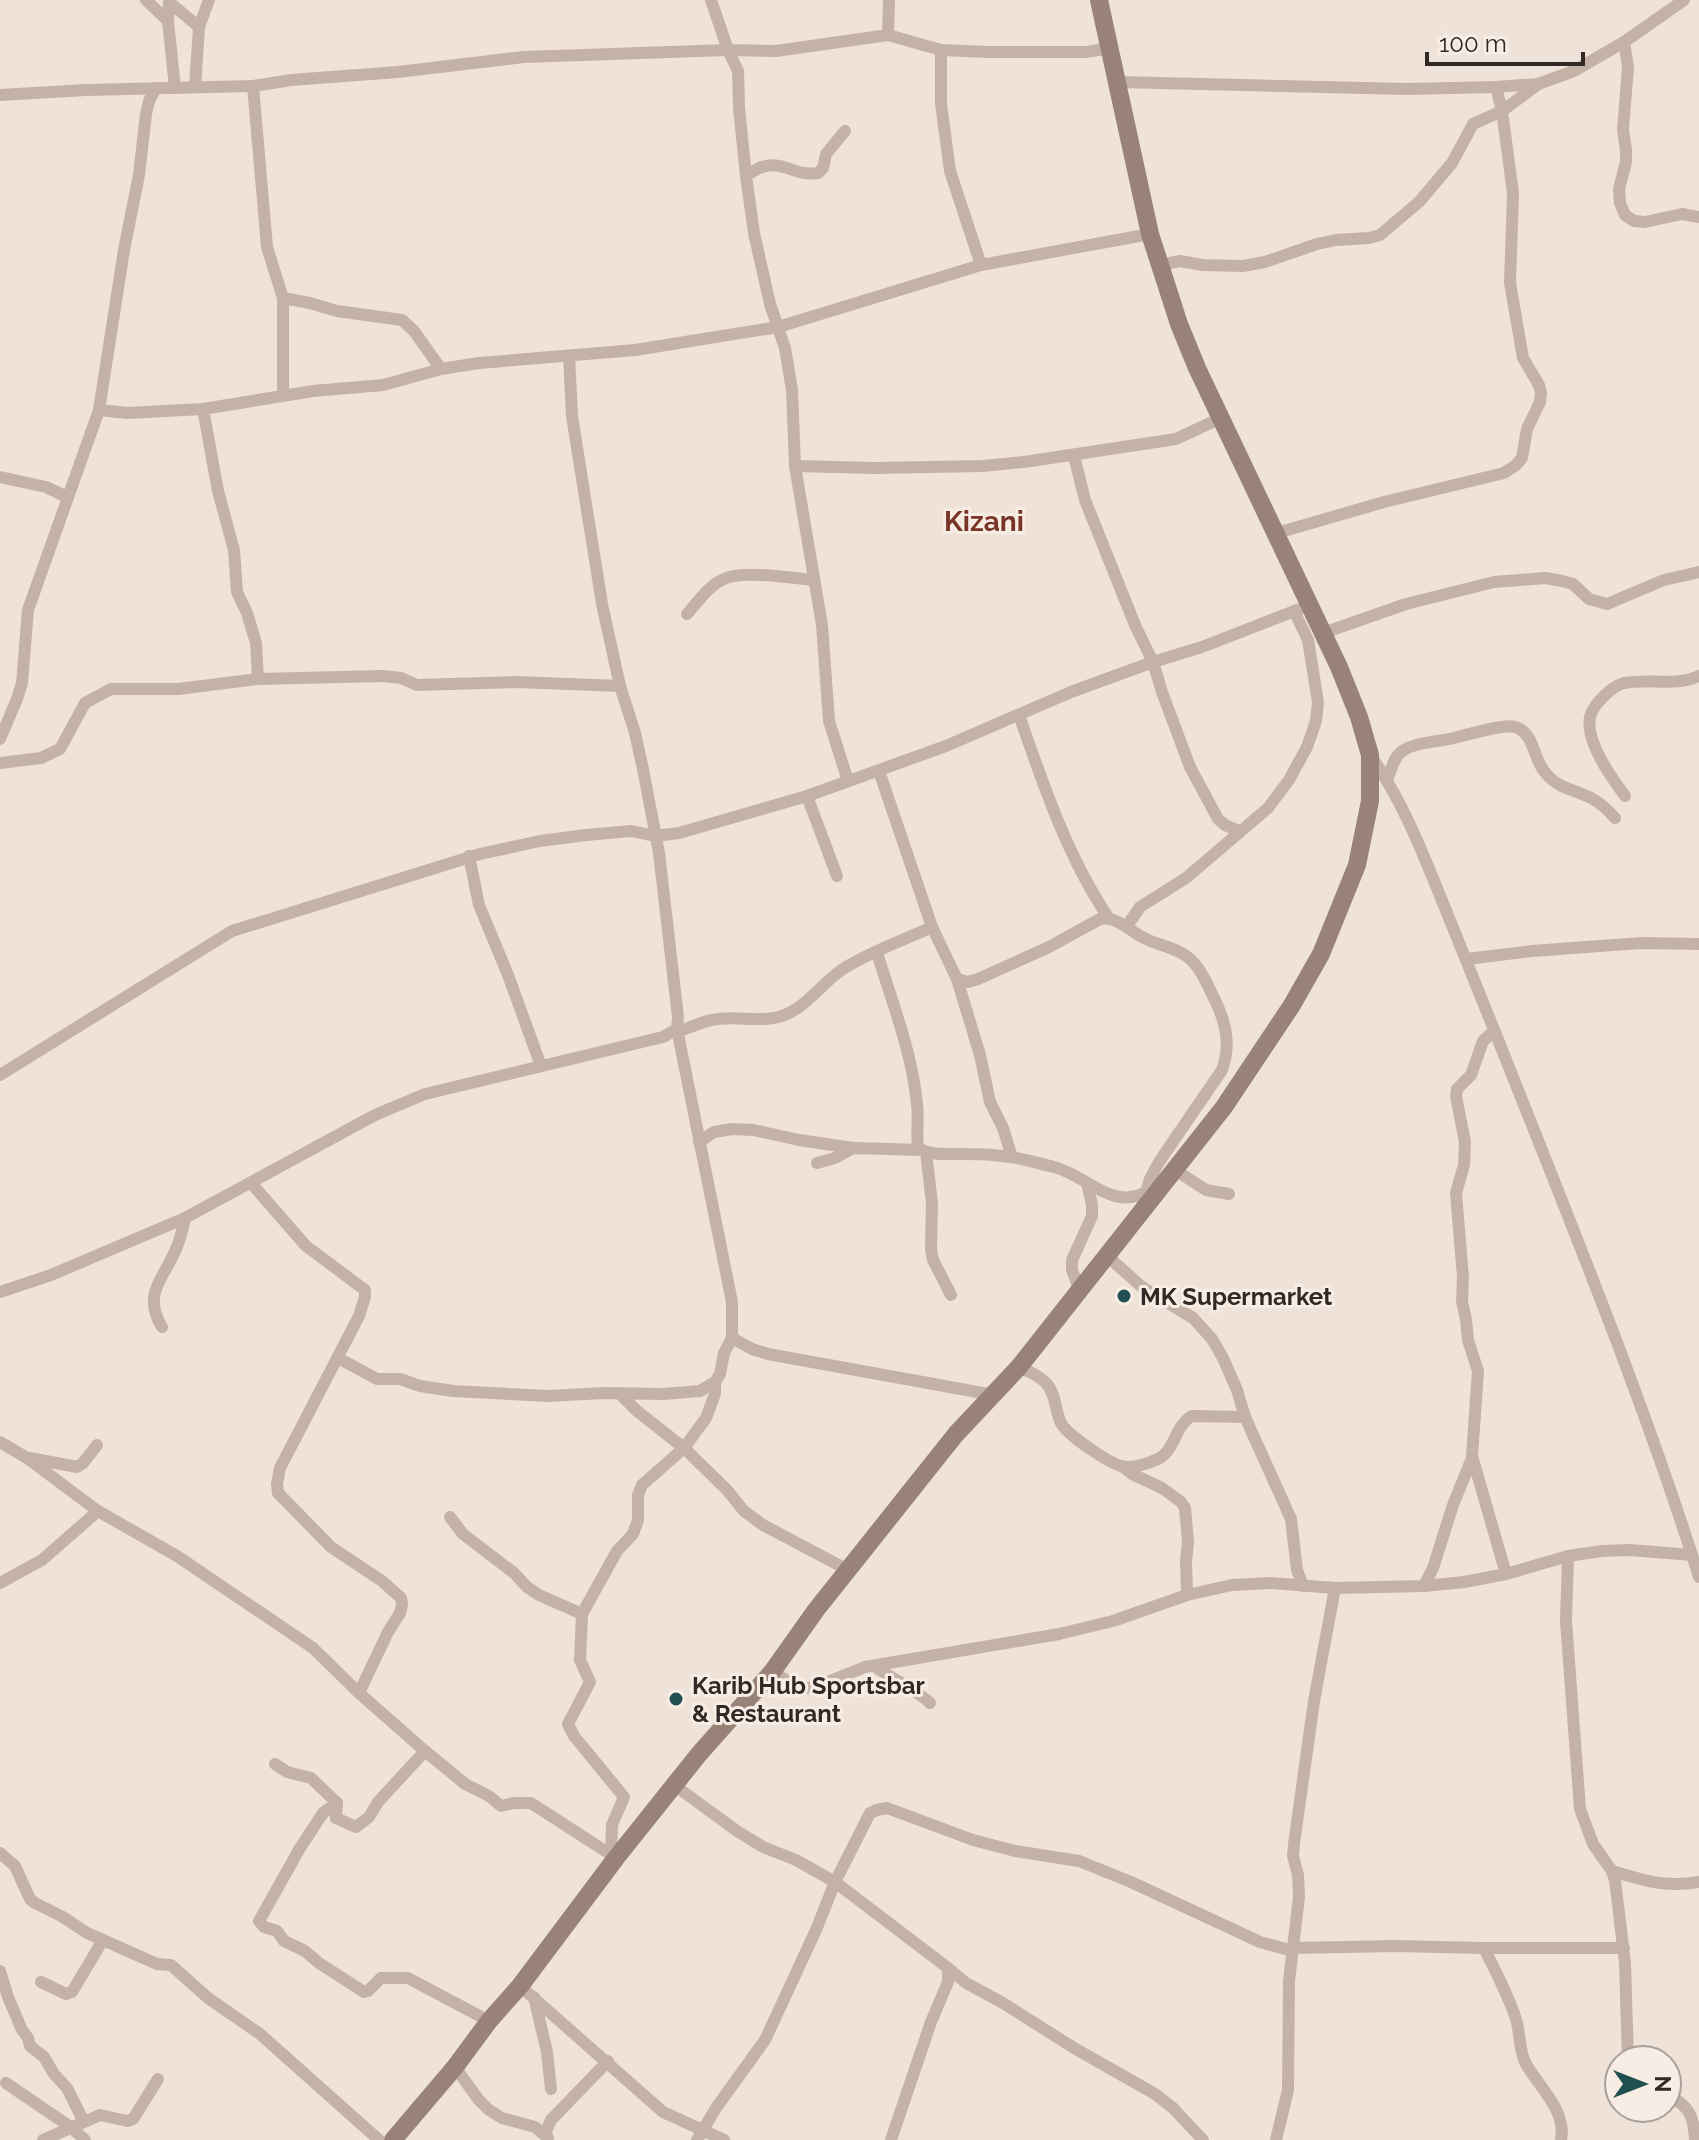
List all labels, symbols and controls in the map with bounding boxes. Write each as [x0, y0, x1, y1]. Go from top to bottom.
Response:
scale bar [1427, 16, 1583, 66]
text: 100 m [1439, 29, 1507, 58]
district label: Kizani [944, 505, 1024, 538]
place label: MK Supermarket [1140, 1282, 1332, 1311]
marker: MK Supermarket [1115, 1287, 1133, 1305]
place label: Karib Hub Sportsbar & Restaurant [692, 1671, 925, 1728]
marker: Karib Hub Sportsbar & Restaurant [667, 1690, 685, 1708]
north arrow [1603, 2044, 1683, 2124]
text: N [1650, 2076, 1676, 2092]

